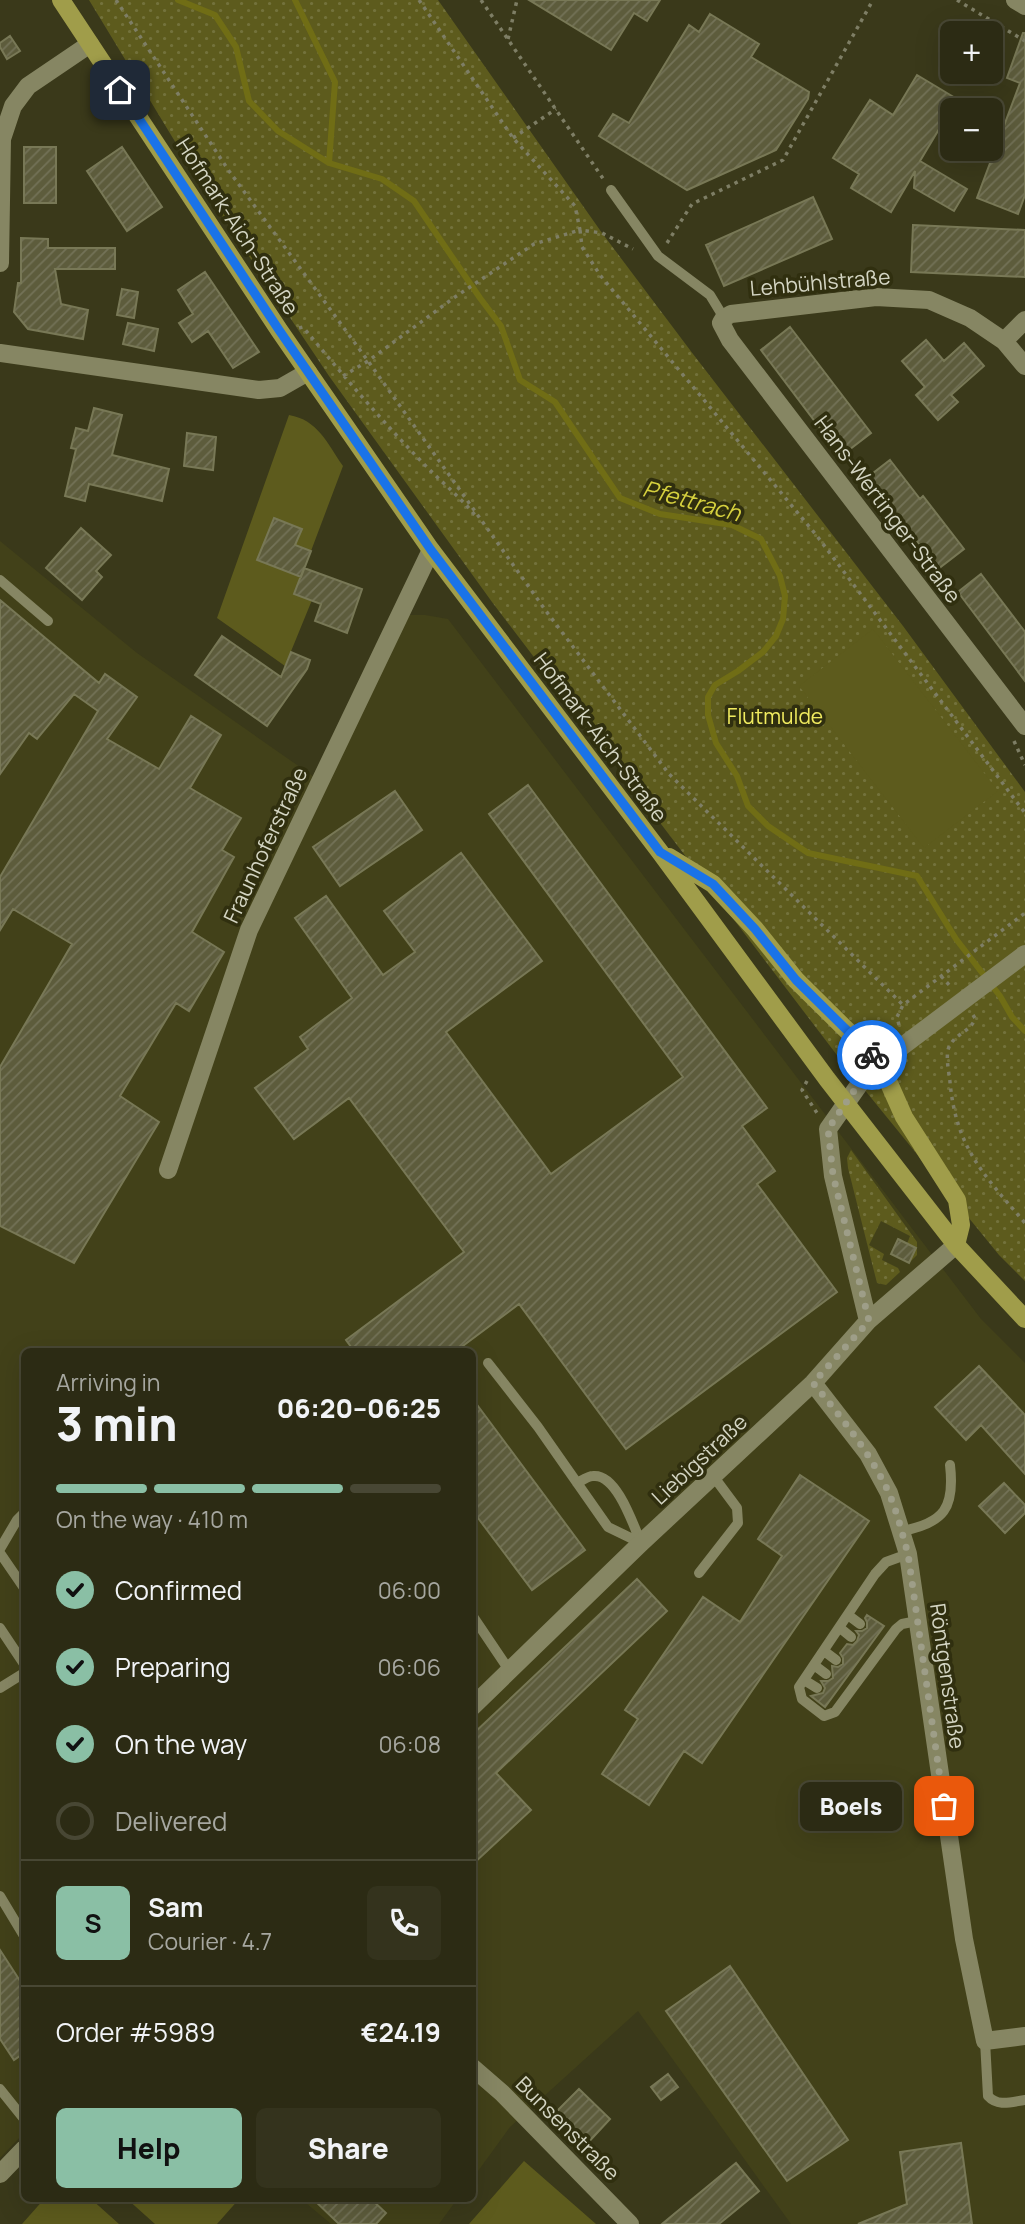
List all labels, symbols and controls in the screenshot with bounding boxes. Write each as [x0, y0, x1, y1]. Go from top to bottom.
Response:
map controls [940, 21, 1003, 161]
button: + [940, 21, 1003, 84]
pin [90, 60, 150, 120]
icon: home [101, 71, 139, 109]
button: − [940, 98, 1003, 161]
street label: Hofmark-Aich-Straße [170, 132, 306, 320]
street label: Lehbühlstraße [749, 262, 891, 302]
street label: Hans-Wertinger-Straße [808, 410, 968, 608]
water label: Pfettrach [640, 472, 746, 529]
street label: Hofmark-Aich-Straße [528, 646, 674, 828]
park label: Flutmulde [727, 702, 823, 730]
street label: Fraunhoferstraße [217, 763, 313, 927]
courier [837, 1020, 907, 1090]
icon: bike [853, 1036, 891, 1074]
text: Arriving in [56, 1366, 161, 1398]
text: 06:20–06:25 [277, 1390, 441, 1426]
text: 3 min [56, 1392, 177, 1455]
street label: Liebigstraße [645, 1408, 753, 1510]
text: On the way · 410 m [56, 1503, 248, 1535]
icon: check [56, 1571, 94, 1609]
text: Confirmed [115, 1572, 242, 1608]
text: 06:00 [378, 1574, 441, 1606]
street label: Röntgenstraße [924, 1602, 972, 1750]
icon: check [56, 1648, 94, 1686]
text: Preparing [115, 1649, 231, 1685]
text: 06:06 [378, 1651, 441, 1683]
icon: check [56, 1725, 94, 1763]
text: On the way [115, 1726, 247, 1762]
text: 06:08 [378, 1728, 441, 1760]
pin [914, 1776, 974, 1836]
callout: Boels [800, 1782, 902, 1830]
icon: bag [925, 1787, 963, 1825]
text: Boels [820, 1790, 882, 1822]
text: Delivered [115, 1803, 227, 1839]
button: phone [367, 1886, 441, 1960]
text: Sam [148, 1889, 203, 1925]
text: S [84, 1905, 102, 1941]
text: Courier · 4.7 [148, 1925, 272, 1957]
text: Order #5989 [56, 2014, 215, 2050]
text: €24.19 [361, 2014, 441, 2050]
street label: Bunsenstraße [510, 2070, 626, 2186]
button: Help [56, 2108, 242, 2188]
button: Share [256, 2108, 441, 2188]

